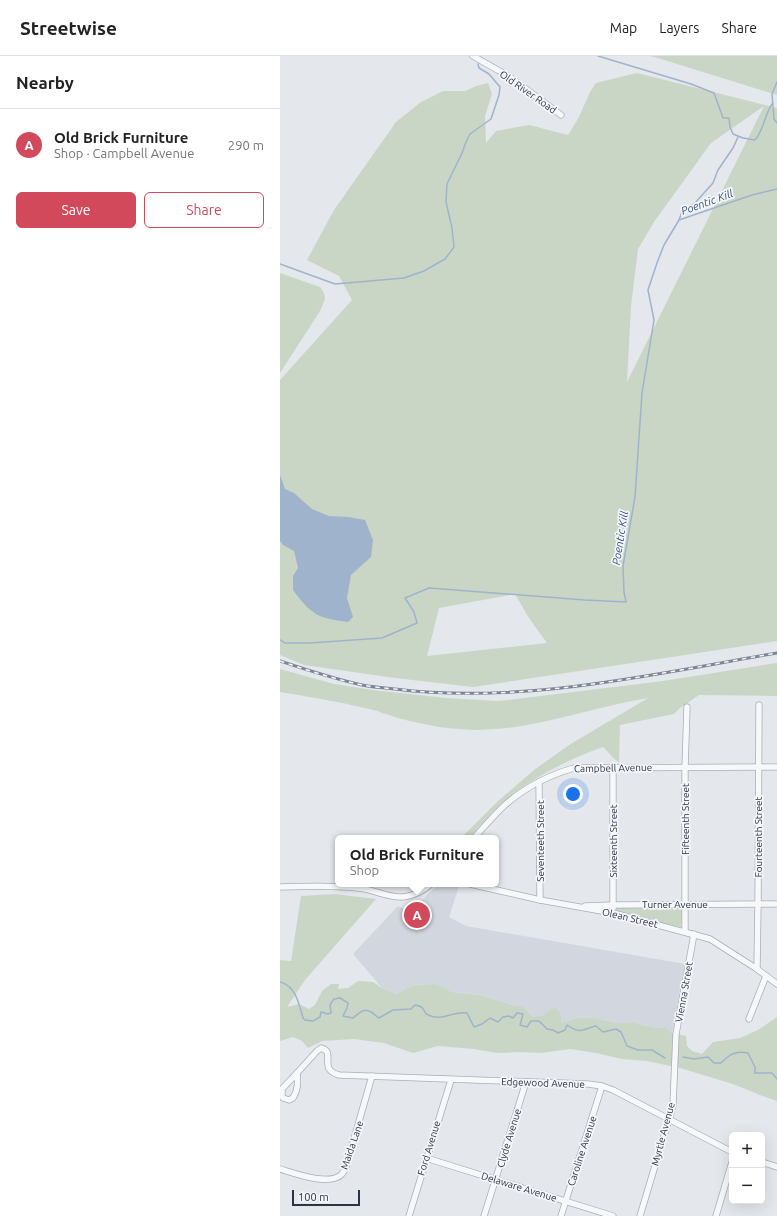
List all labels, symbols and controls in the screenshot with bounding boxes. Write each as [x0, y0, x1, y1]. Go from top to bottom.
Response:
text: Streetwise [20, 17, 117, 39]
text: Map [610, 20, 637, 36]
text: Layers [659, 20, 699, 36]
text: Share [721, 20, 757, 36]
street label: Old River Road [498, 68, 559, 116]
text: Nearby [16, 73, 74, 92]
text: Old Brick Furniture [54, 129, 188, 146]
text: A [24, 138, 34, 152]
text: 290 m [228, 138, 264, 152]
text: Shop · Campbell Avenue [54, 146, 194, 160]
water label: Poentic Kill [679, 187, 735, 217]
button: Save [16, 192, 136, 228]
button: Share [144, 192, 264, 228]
water label: Poentic Kill [610, 510, 630, 566]
street label: Campbell Avenue [574, 762, 652, 774]
street label: Fifteenth Street [680, 783, 691, 855]
your location [563, 784, 583, 804]
street label: Fourteenth Street [753, 796, 764, 878]
street label: Seventeeth Street [535, 800, 546, 882]
street label: Sixteenth Street [608, 804, 619, 878]
popup [335, 835, 499, 887]
text: Old Brick Furniture [350, 846, 484, 863]
text: Shop [350, 863, 379, 877]
street label: Turner Avenue [642, 899, 708, 910]
pin: A [404, 900, 430, 930]
street label: Olean Street [601, 906, 659, 930]
street label: Vienna Street [673, 961, 695, 1023]
street label: Edgewood Avenue [501, 1076, 585, 1090]
street label: Myrtle Avenue [649, 1101, 677, 1167]
street label: Clyde Avenue [495, 1107, 523, 1169]
street label: Caroline Avenue [565, 1115, 599, 1187]
street label: Maida Lane [338, 1119, 366, 1171]
street label: Ford Avenue [415, 1119, 443, 1177]
map controls [729, 1132, 765, 1204]
button: + [729, 1132, 765, 1168]
button: − [729, 1168, 765, 1204]
street label: Delaware Avenue [480, 1170, 558, 1204]
scale bar [292, 1188, 360, 1207]
text: 100 m [298, 1191, 329, 1203]

